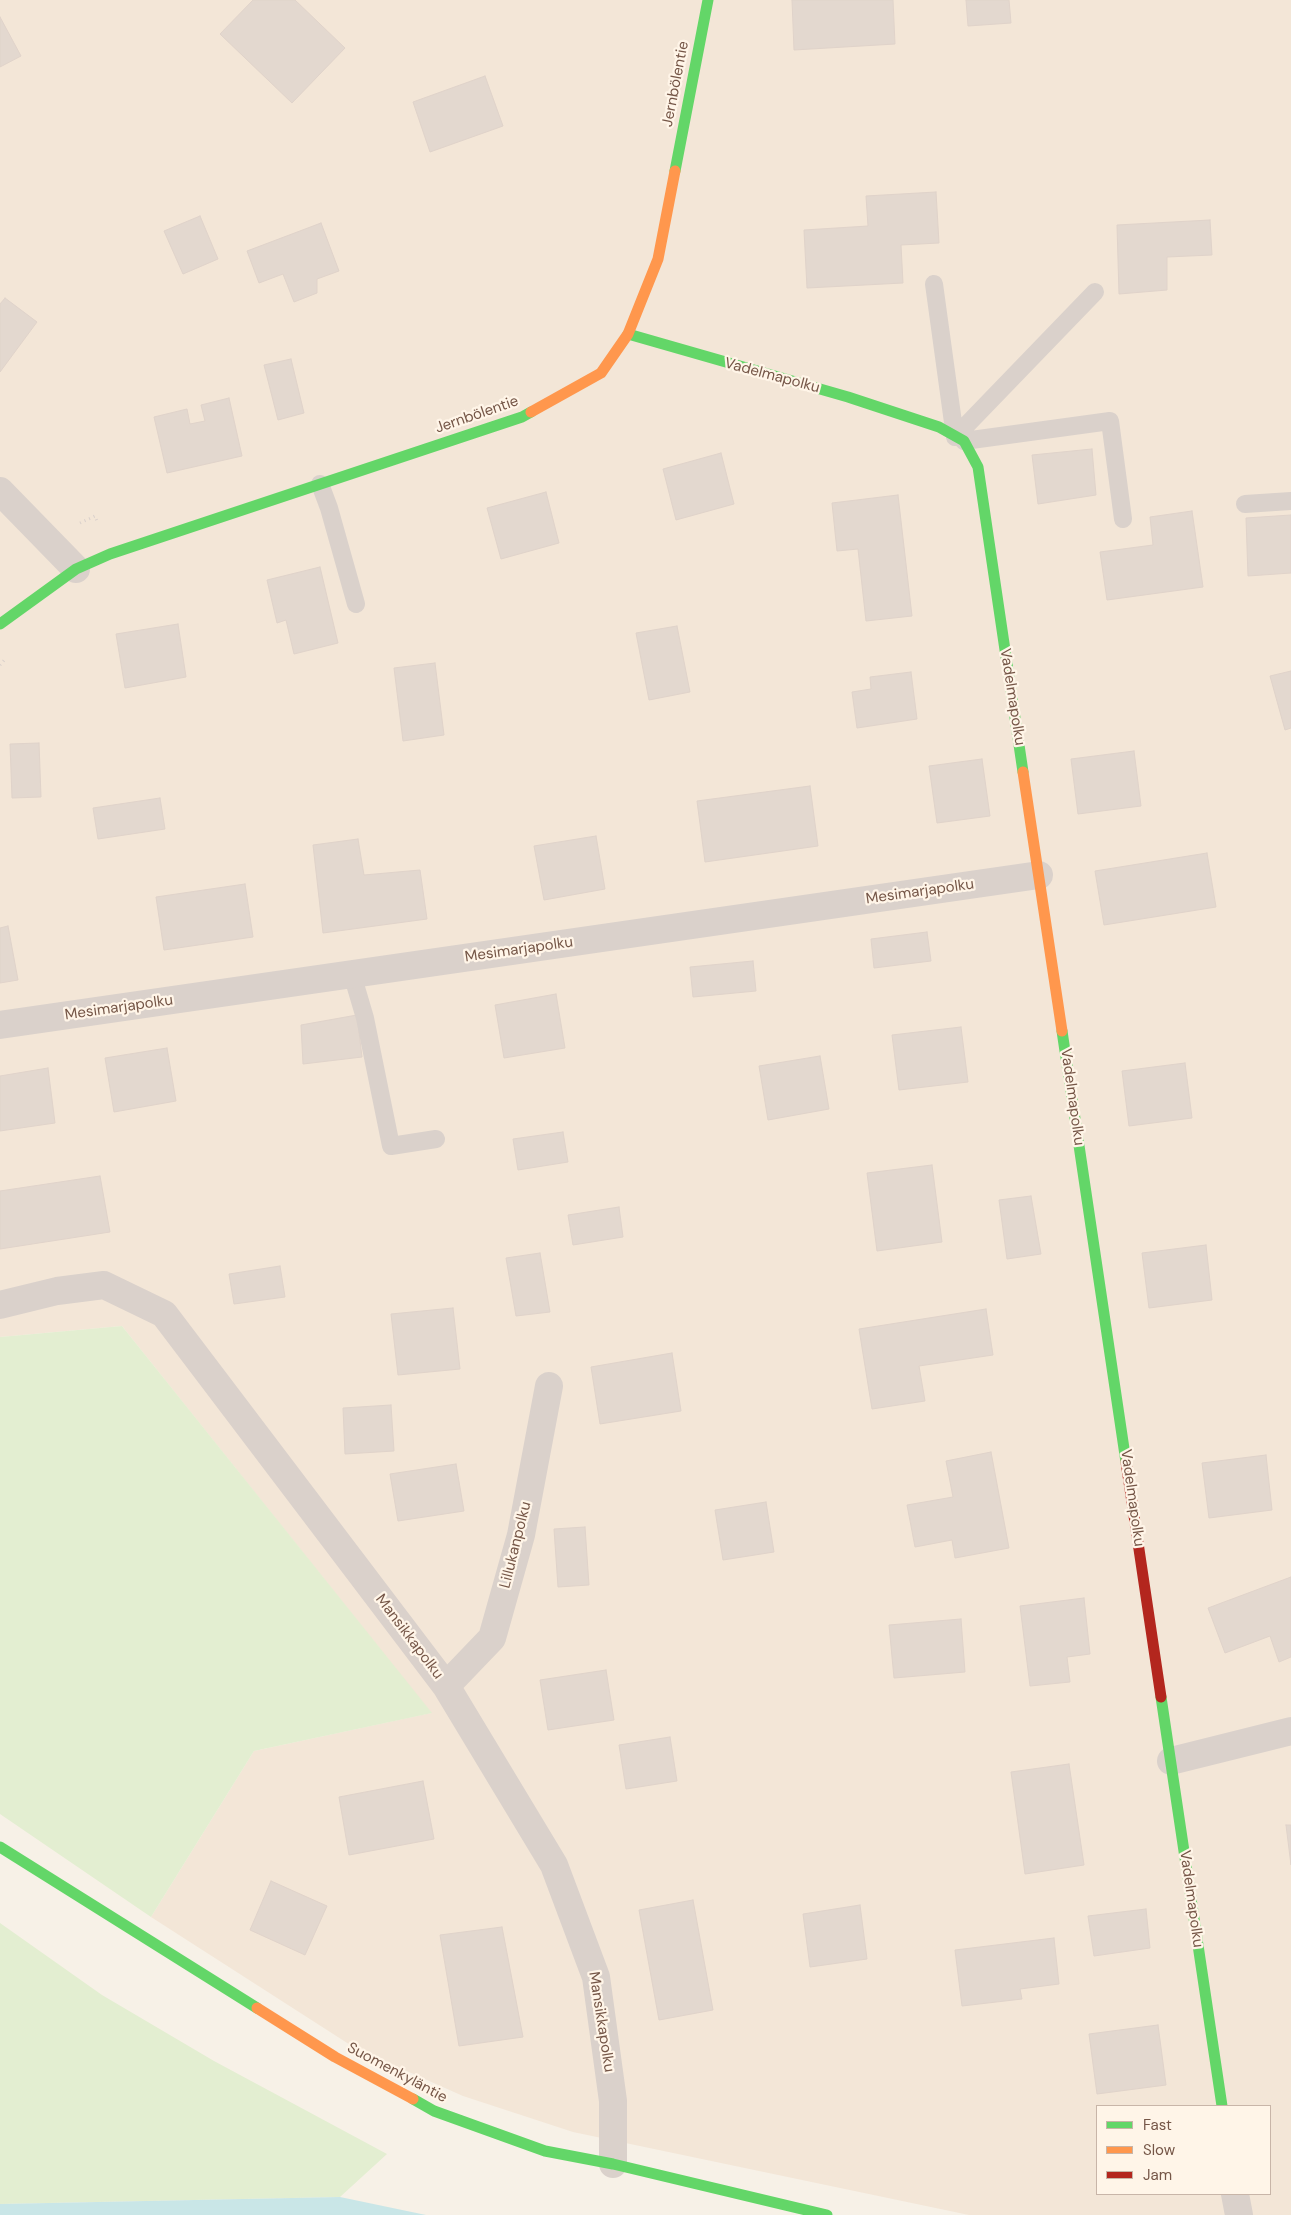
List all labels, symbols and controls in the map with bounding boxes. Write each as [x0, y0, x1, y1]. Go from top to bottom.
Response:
street label: Jernbölentie [659, 40, 693, 128]
street label: Vadelmapolku [722, 355, 822, 397]
street label: Jernbölentie [433, 392, 521, 438]
street label: Vadelmapolku [995, 647, 1029, 747]
street label: Mesimarjapolku [865, 876, 975, 908]
street label: Mesimarjapolku [464, 934, 574, 966]
street label: Mesimarjapolku [64, 992, 174, 1024]
street label: Vadelmapolku [1056, 1047, 1088, 1147]
street label: Vadelmapolku [1116, 1448, 1148, 1548]
street label: Lillukanpolku [497, 1500, 535, 1590]
street label: Mansikkapolku [371, 1591, 447, 1683]
street label: Vadelmapolku [1175, 1849, 1207, 1949]
street label: Mansikkapolku [584, 1970, 618, 2074]
street label: Suomenkyläntie [344, 2039, 450, 2107]
legend [1096, 2105, 1271, 2195]
text: Fast [1143, 2115, 1172, 2135]
text: Slow [1143, 2140, 1175, 2160]
text: Jam [1143, 2165, 1172, 2185]

